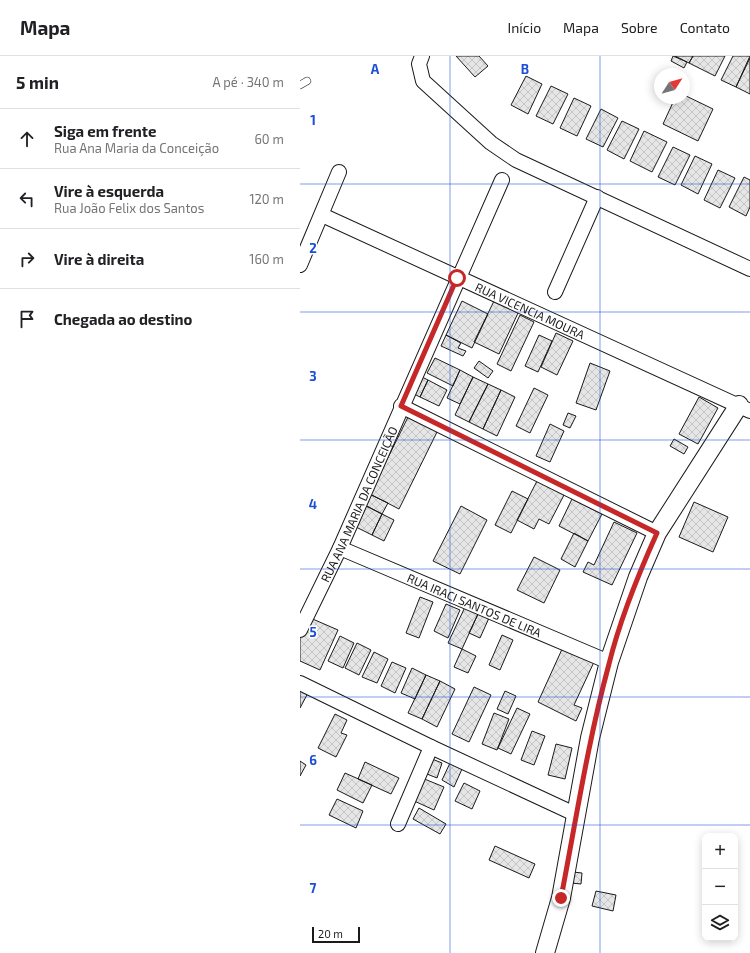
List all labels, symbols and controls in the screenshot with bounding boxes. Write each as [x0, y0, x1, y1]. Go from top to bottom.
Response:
text: Mapa [20, 16, 70, 39]
text: Início [508, 19, 541, 36]
text: Mapa [563, 19, 599, 36]
text: Sobre [621, 19, 658, 36]
text: Contato [680, 19, 730, 36]
text: A [371, 61, 380, 77]
text: B [521, 61, 529, 77]
north arrow [654, 68, 690, 104]
text: 5 min [16, 72, 59, 92]
text: A pé · 340 m [213, 74, 284, 90]
text: 1 [310, 112, 316, 128]
text: Siga em frente [54, 122, 156, 140]
icon: ahead [16, 128, 38, 150]
text: 60 m [254, 131, 284, 147]
text: Rua Ana Maria da Conceição [54, 140, 219, 156]
text: Vire à esquerda [54, 182, 164, 200]
icon: left [16, 188, 38, 210]
text: 120 m [249, 191, 284, 207]
text: Rua João Felix dos Santos [54, 200, 204, 216]
text: 2 [309, 240, 317, 256]
icon: right [16, 248, 38, 270]
text: Vire à direita [54, 250, 144, 268]
text: 160 m [249, 251, 284, 267]
route start [448, 269, 466, 287]
street label: RUA VICENCIA MOURA [473, 279, 588, 342]
icon: arrive [16, 308, 38, 330]
text: Chegada ao destino [54, 310, 192, 328]
text: 3 [309, 368, 317, 384]
street label: RUA ANA MARIA DA CONCEIÇÃO [318, 424, 400, 584]
text: 4 [309, 496, 317, 512]
street label: RUA IRACI SANTOS DE LIRA [405, 570, 544, 640]
text: 5 [309, 624, 317, 640]
text: 6 [309, 752, 317, 768]
map controls [702, 833, 738, 941]
button: + [702, 833, 738, 869]
button: − [702, 869, 738, 905]
text: 7 [310, 880, 317, 896]
route end [552, 889, 570, 907]
button: layers [702, 905, 738, 941]
scale bar [312, 925, 360, 944]
text: 20 m [318, 927, 343, 940]

